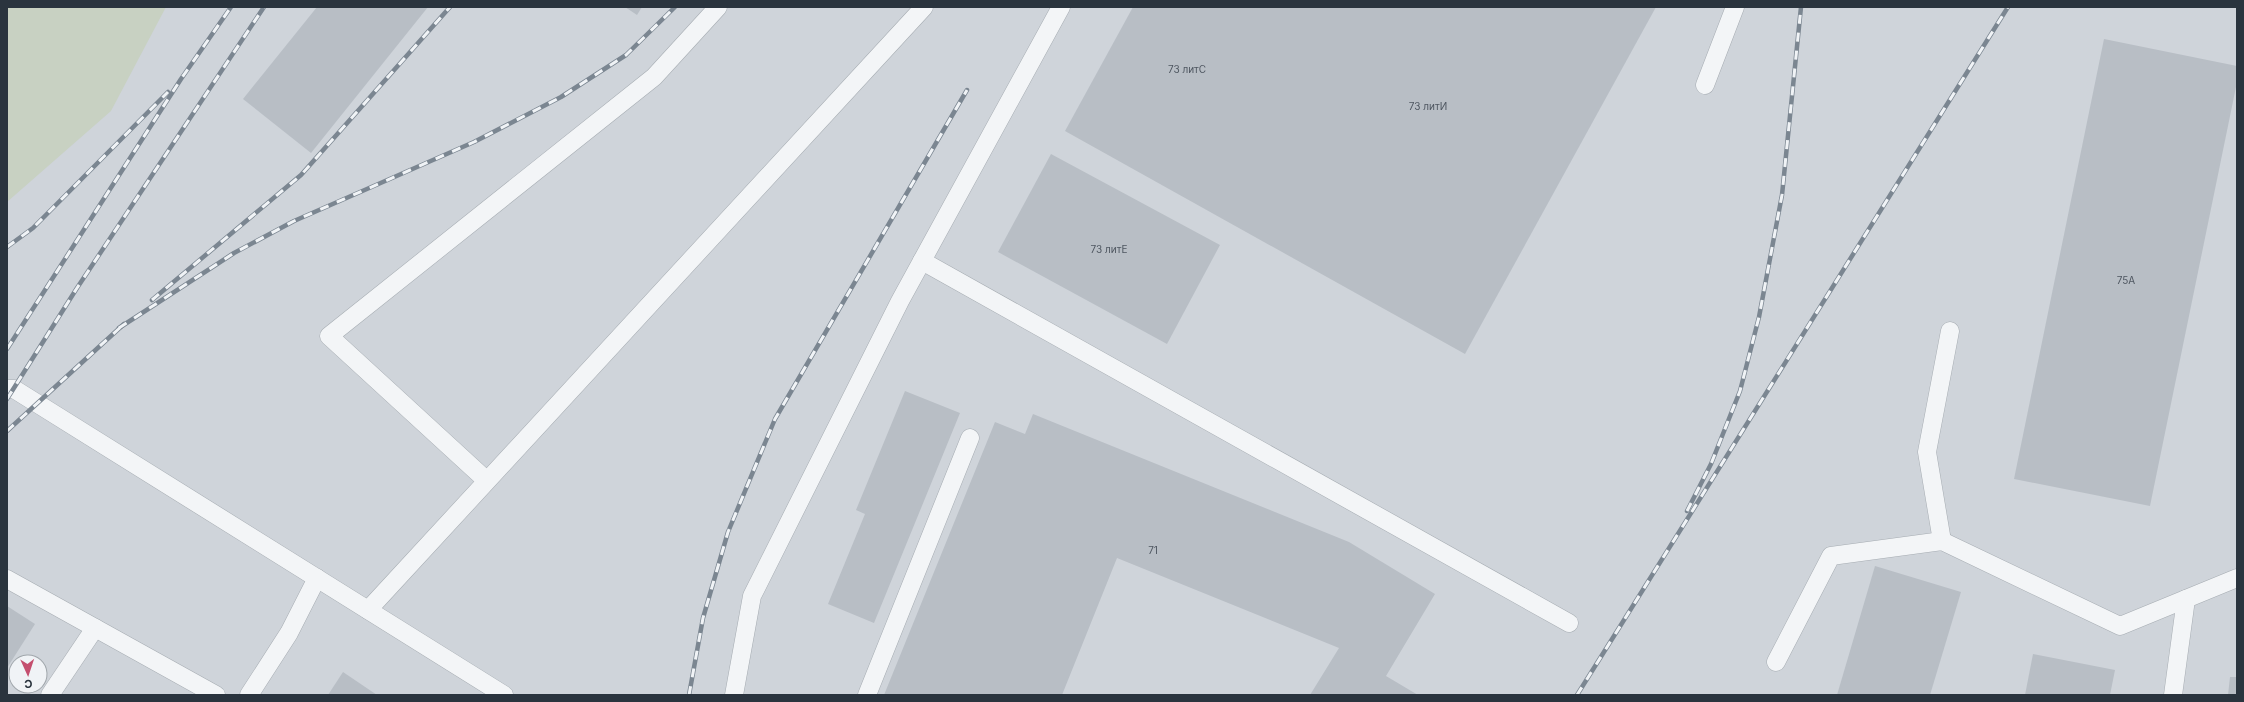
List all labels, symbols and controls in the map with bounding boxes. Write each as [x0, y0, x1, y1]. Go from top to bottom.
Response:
house number: 73 литС [1168, 63, 1206, 75]
house number: 73 литИ [1409, 100, 1447, 112]
house number: 73 литЕ [1091, 243, 1127, 255]
house number: 75А [2117, 274, 2135, 286]
house number: 71 [1148, 544, 1158, 556]
north arrow [8, 654, 48, 694]
text: С [24, 677, 33, 691]

